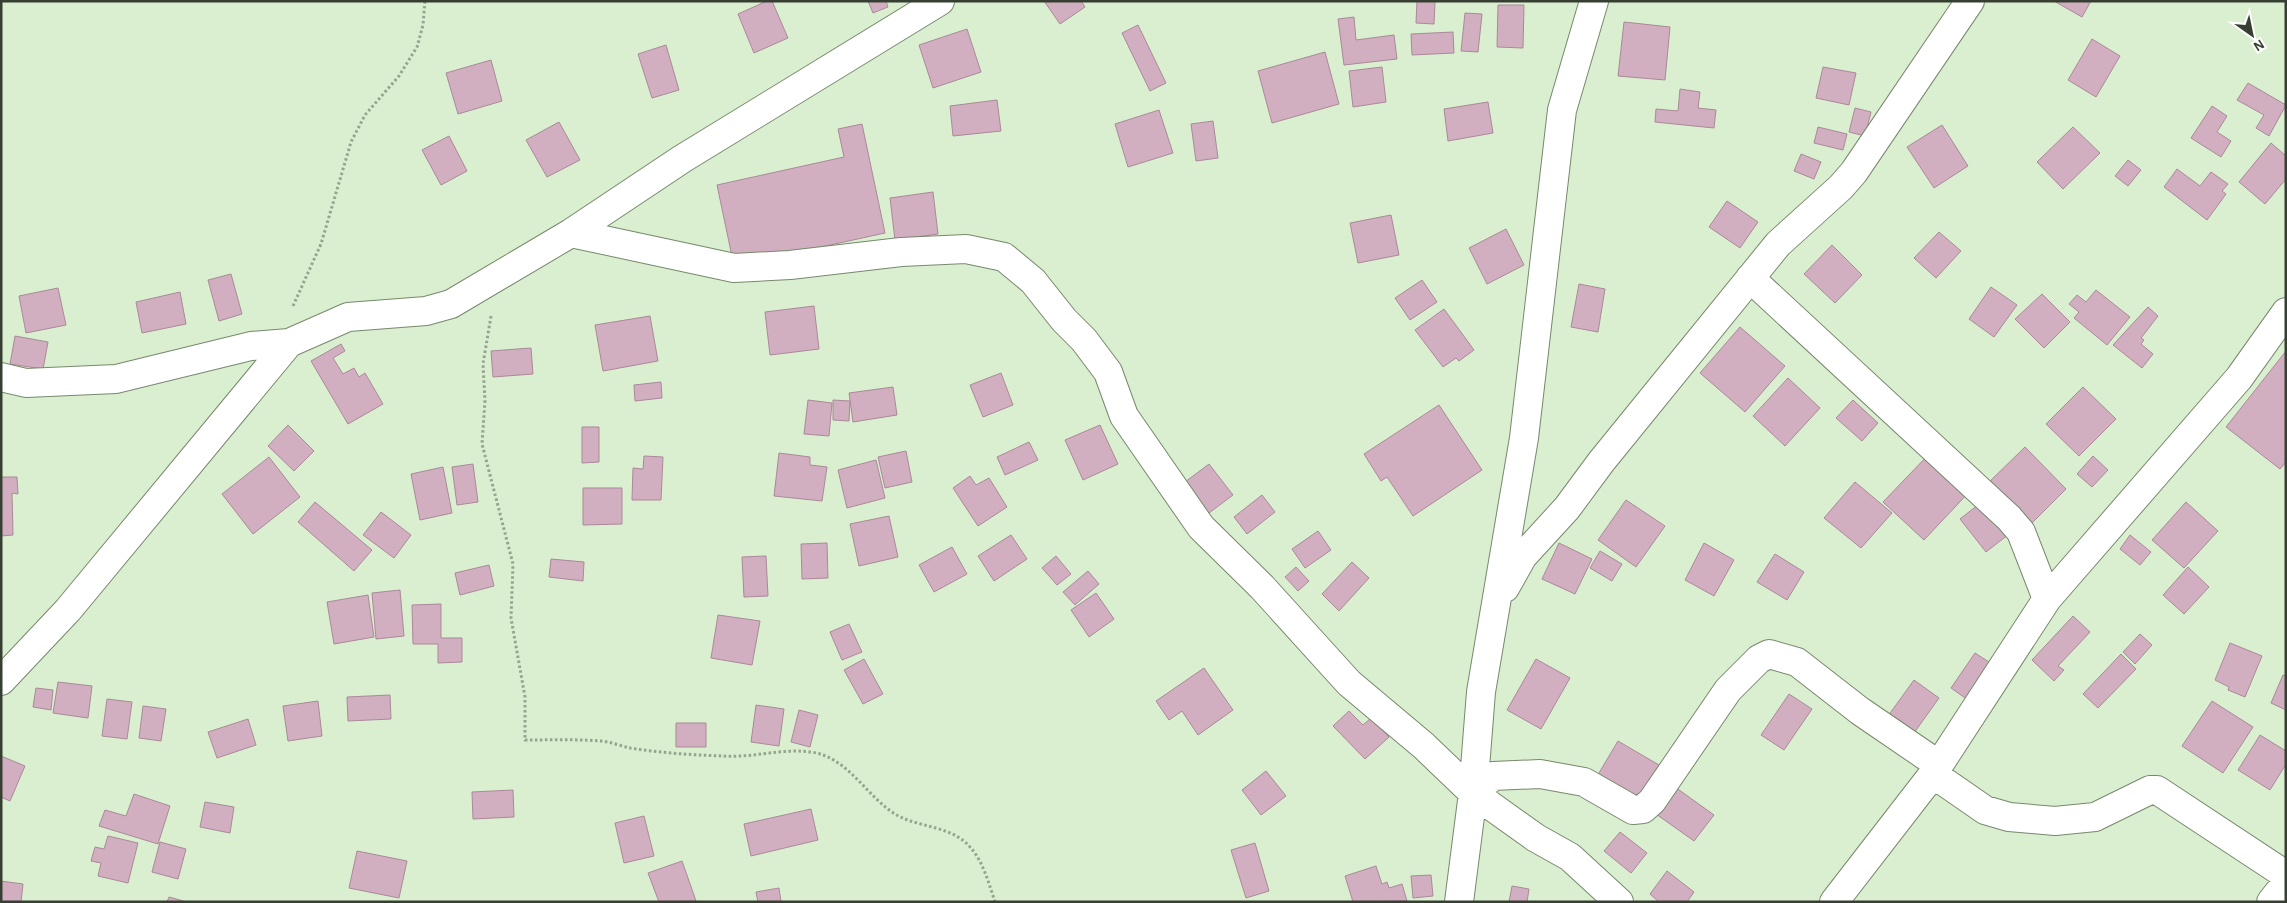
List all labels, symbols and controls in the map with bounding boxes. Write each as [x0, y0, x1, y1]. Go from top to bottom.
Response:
north arrow [2227, 10, 2277, 60]
text: N [2251, 37, 2266, 54]

